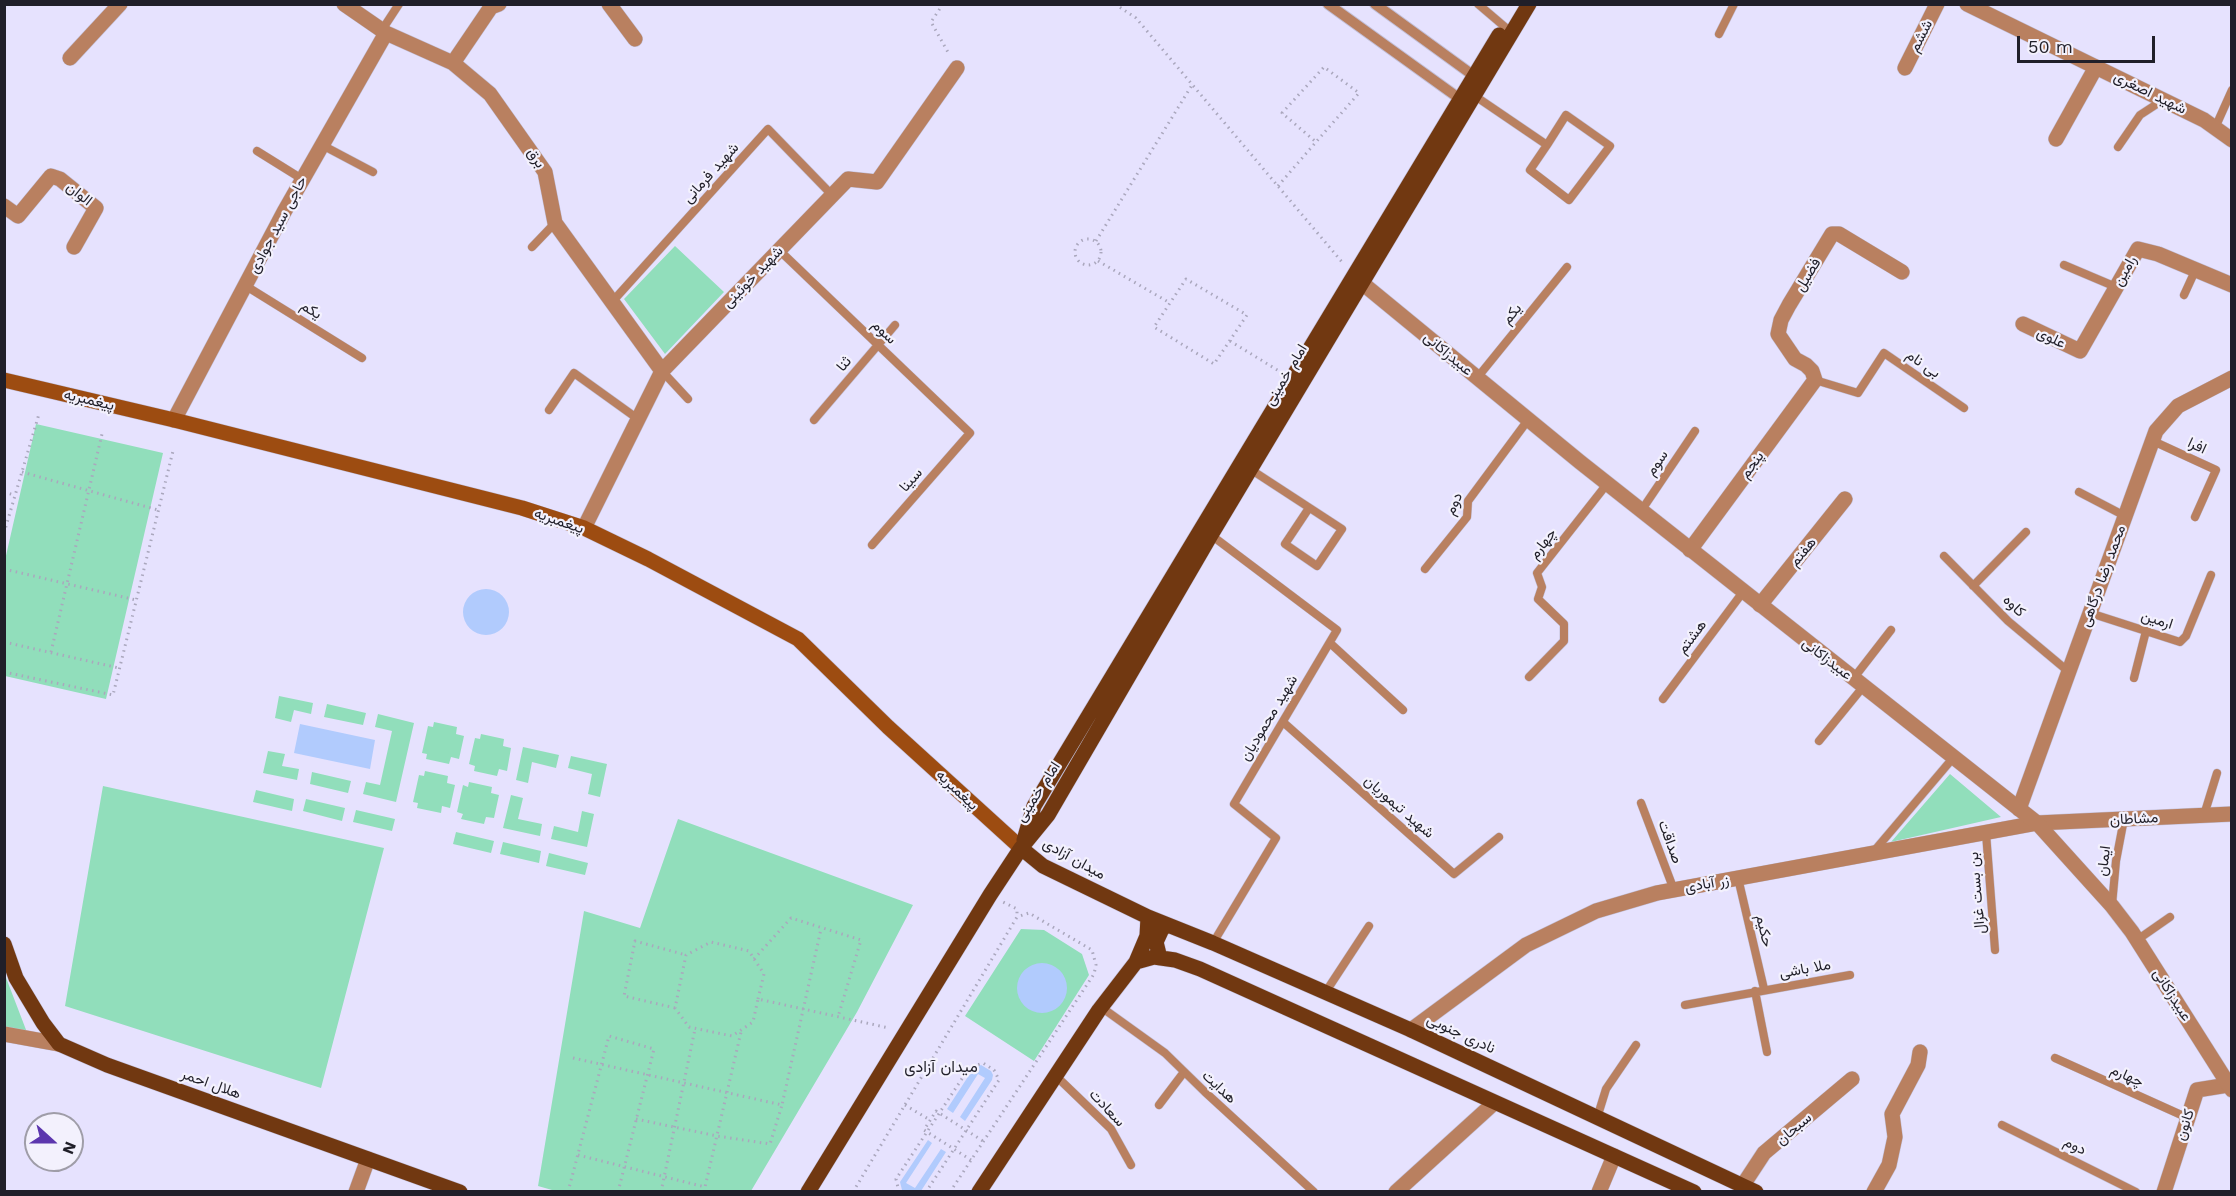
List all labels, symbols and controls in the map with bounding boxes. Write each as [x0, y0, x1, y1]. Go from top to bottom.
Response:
street label: ششم [1905, 17, 1937, 55]
scale bar [2020, 24, 2158, 62]
text: 50 m [2028, 36, 2073, 57]
street label: شهید اصغری [2111, 68, 2189, 118]
street label: شهید فرمانی [679, 139, 743, 207]
street label: برق [523, 145, 549, 171]
street label: حاجی سید جوادی [245, 173, 311, 277]
street label: الوان [62, 178, 96, 210]
street label: شهید خوئینی [719, 242, 787, 312]
street label: رامین [2109, 252, 2141, 290]
street label: فضیل [1791, 255, 1825, 295]
street label: یکم [297, 297, 325, 323]
street label: یکم [1498, 300, 1526, 328]
street label: سوم [868, 316, 900, 348]
street label: علوی [2034, 323, 2068, 353]
street label: عبیدزاکانی [1420, 328, 1476, 380]
street label: امام خمینی [1261, 341, 1311, 409]
street label: بی نام [1902, 346, 1944, 382]
street label: ثنا [833, 353, 855, 375]
street label: پیغمبریه [62, 385, 116, 415]
street label: افرا [2185, 434, 2209, 458]
street label: سوم [1642, 447, 1672, 479]
street label: پنجم [1736, 448, 1768, 482]
street label: سینا [896, 464, 926, 496]
street label: دوم [1441, 490, 1467, 518]
street label: پیغمبریه [532, 504, 586, 538]
street label: محمد رضا درگاهی [2076, 523, 2130, 629]
street label: چهارم [1525, 525, 1561, 563]
street label: هفتم [1786, 534, 1820, 570]
street label: کاوه [1999, 591, 2029, 621]
street label: ارمین [2139, 606, 2175, 634]
street label: هشتم [1673, 616, 1711, 658]
street label: عبیدزاکانی [1798, 634, 1856, 684]
street label: شهید محمودیان [1236, 672, 1302, 764]
street label: امام خمینی [1012, 758, 1064, 826]
street label: پیغمبریه [932, 766, 982, 814]
street label: شهید تیموریان [1360, 772, 1438, 842]
street label: مشاطان [2109, 809, 2159, 829]
street label: صداقت [1654, 818, 1686, 866]
street label: میدان آزادی [1039, 834, 1109, 884]
street label: ایمان [2093, 845, 2115, 877]
street label: بن بست غزال [1964, 851, 1990, 935]
street label: زر آبادی [1683, 871, 1731, 897]
street label: حکیم [1752, 913, 1776, 949]
street label: ملا باشی [1778, 956, 1832, 982]
street label: عبیدزاکانی [2149, 965, 2195, 1025]
street label: نادری جنوبی [1424, 1010, 1498, 1058]
district label: میدان آزادی [904, 1057, 978, 1077]
street label: چهارم [2108, 1061, 2146, 1091]
street label: هلال احمر [179, 1065, 243, 1103]
street label: هدایت [1198, 1067, 1240, 1107]
street label: سعادت [1085, 1086, 1129, 1130]
street label: کانون [2172, 1107, 2198, 1143]
street label: سبحان [1772, 1109, 1816, 1149]
north arrow [24, 1112, 84, 1172]
street label: دوم [2061, 1133, 2089, 1159]
text: N [58, 1139, 80, 1157]

